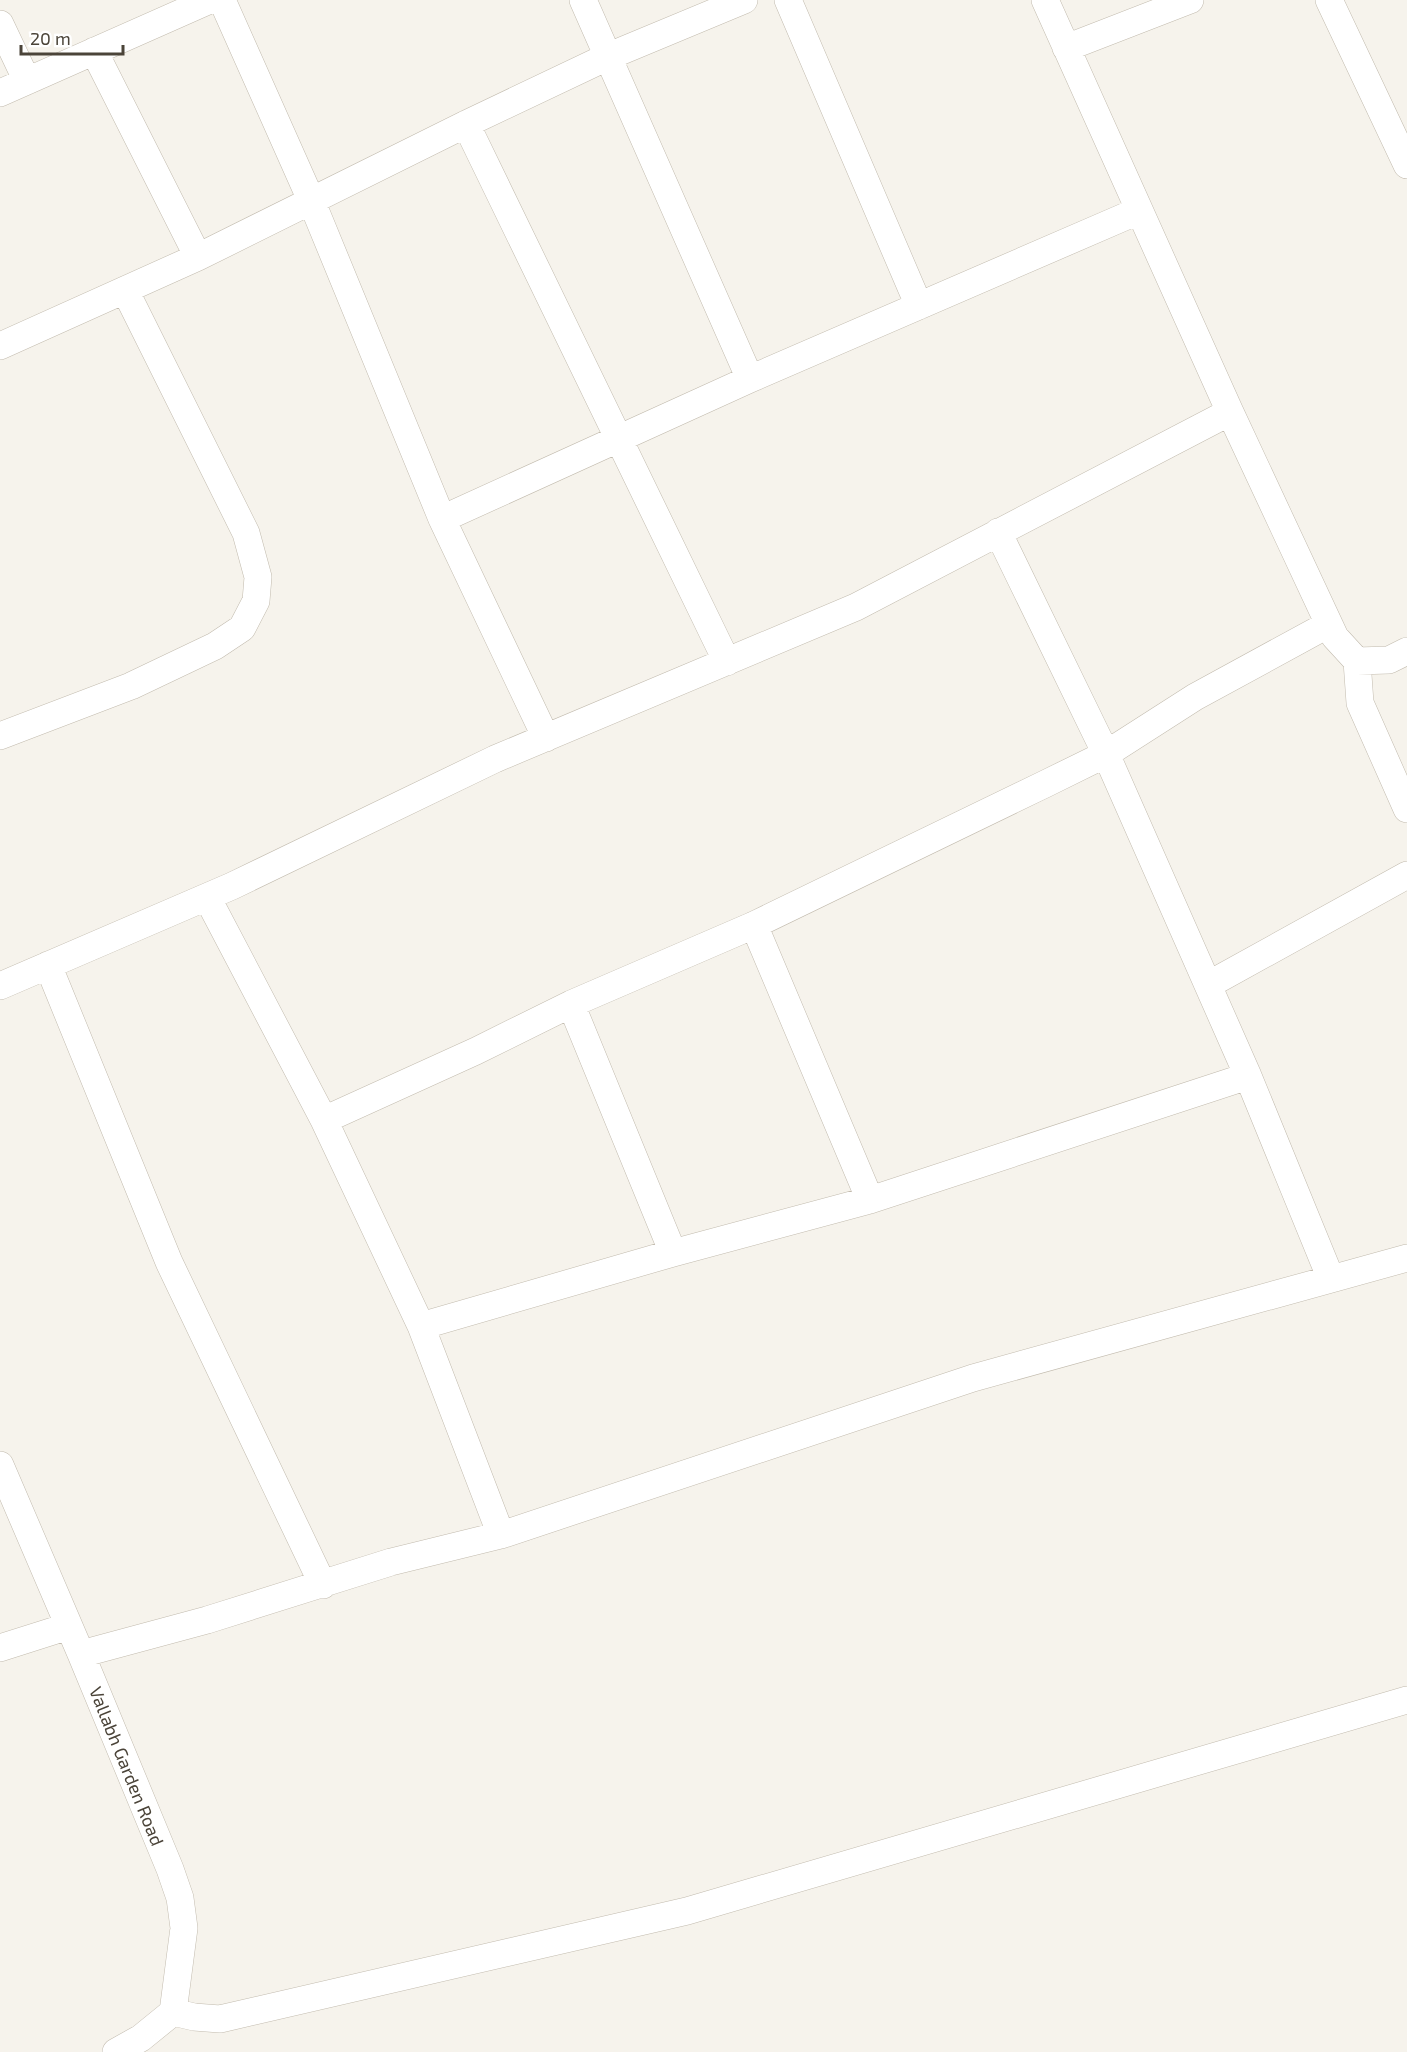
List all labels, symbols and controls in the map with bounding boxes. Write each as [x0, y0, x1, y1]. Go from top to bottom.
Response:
scale bar [21, 18, 123, 56]
text: 20 m [30, 27, 71, 49]
street label: Vallabh Garden Road [85, 1683, 169, 1849]

